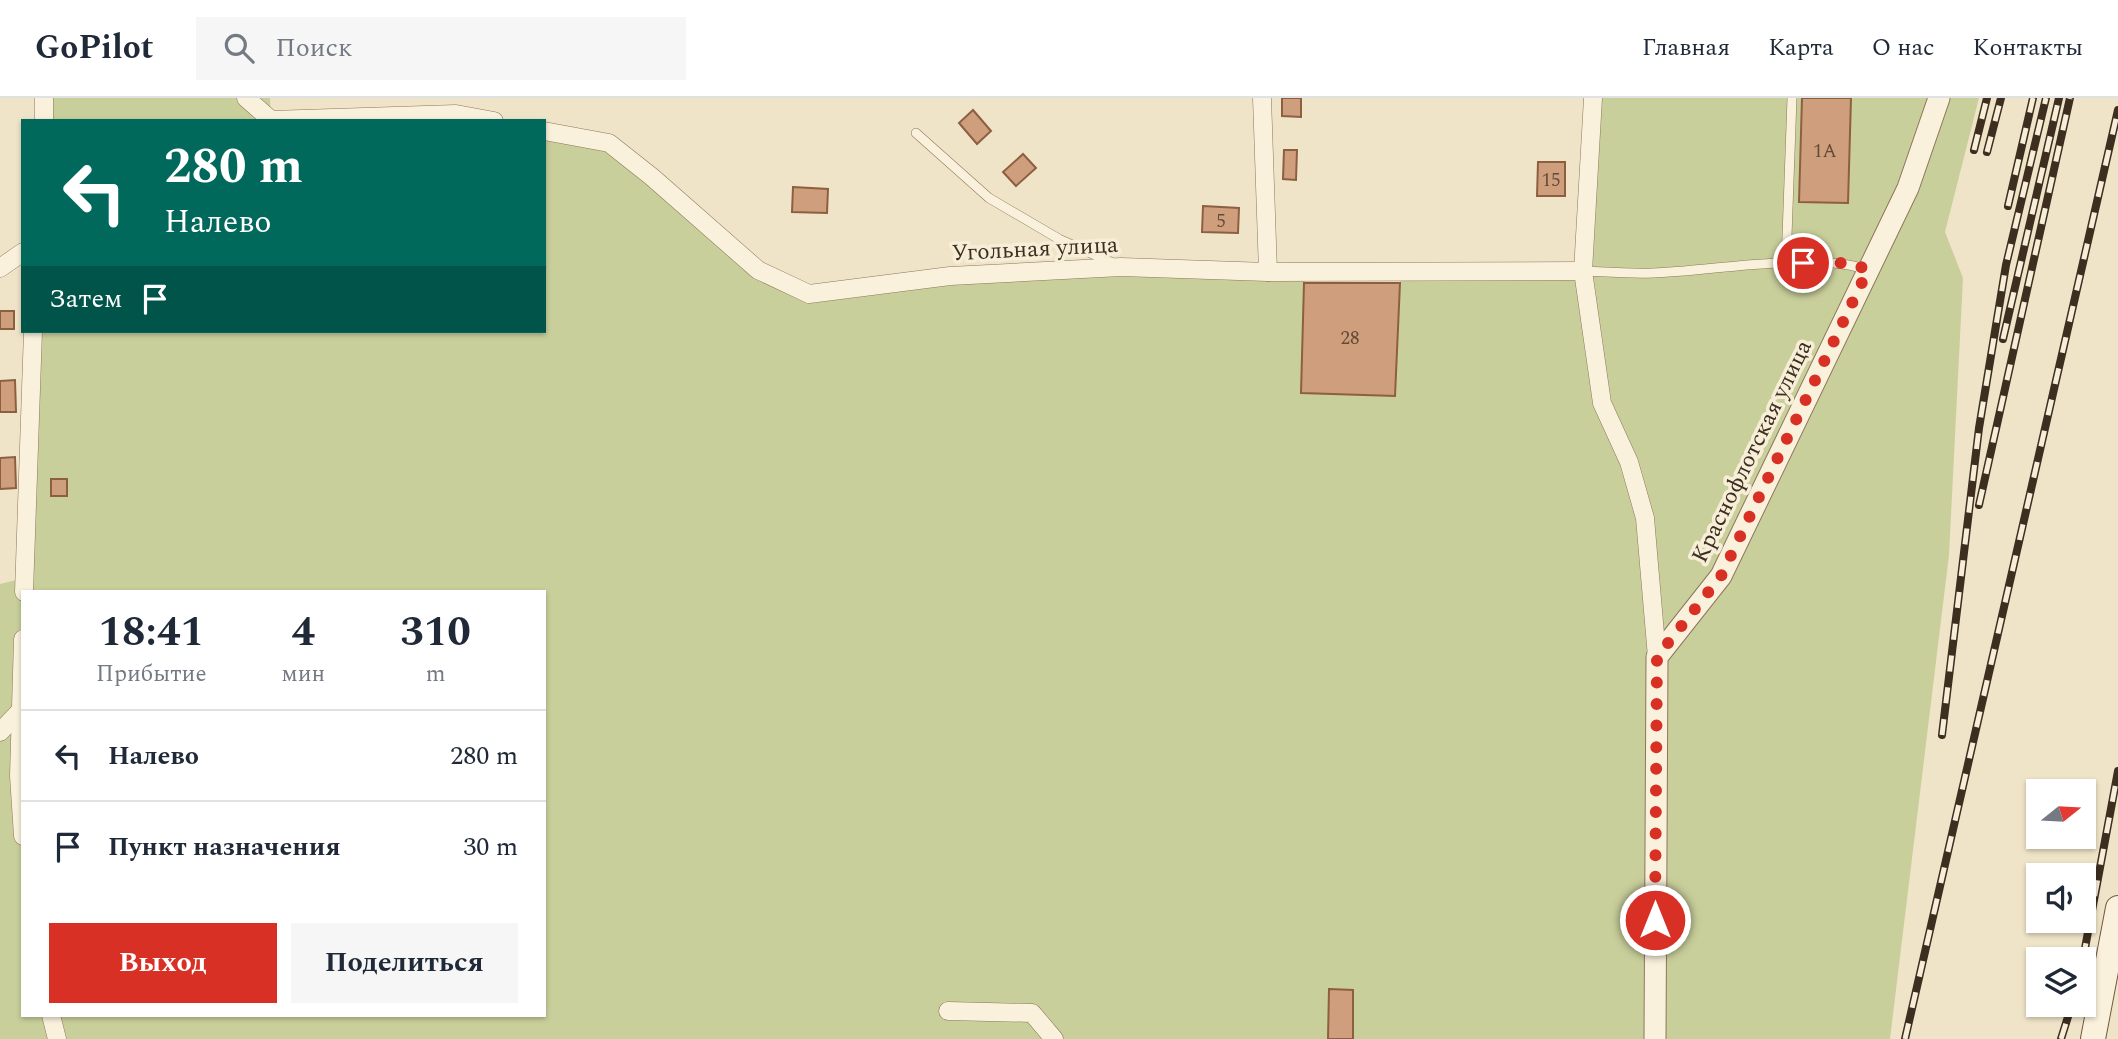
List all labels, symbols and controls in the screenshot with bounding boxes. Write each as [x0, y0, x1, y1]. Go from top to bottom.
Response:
search box [196, 17, 686, 80]
text: GoPilot [35, 23, 154, 73]
text: Поиск [276, 28, 352, 68]
icon: search [220, 29, 258, 67]
text: Главная [1642, 30, 1730, 66]
text: Карта [1768, 30, 1834, 66]
text: О нас [1872, 30, 1935, 66]
text: Контакты [1973, 30, 2083, 66]
text: 280 m [164, 130, 303, 205]
house number: 1А [1813, 137, 1837, 166]
icon: left [49, 147, 140, 238]
house number: 15 [1541, 166, 1561, 195]
text: Налево [164, 198, 272, 247]
house number: 5 [1216, 207, 1226, 236]
street label: Угольная улица [951, 228, 1119, 271]
pin [1773, 233, 1833, 293]
icon: arrive [1784, 244, 1822, 282]
text: Затем [49, 279, 122, 319]
icon: arrive [136, 280, 174, 318]
house number: 28 [1340, 324, 1360, 353]
street label: Краснофлотская улица [1683, 334, 1822, 569]
text: 18:41 [99, 601, 204, 664]
text: 4 [292, 601, 315, 664]
text: 310 [400, 601, 471, 664]
text: Прибытие [96, 657, 207, 692]
text: мин [282, 657, 325, 692]
text: m [426, 657, 445, 692]
text: Налево [108, 736, 199, 776]
text: 280 m [450, 736, 518, 776]
icon: left [49, 737, 87, 775]
north arrow [2026, 779, 2096, 849]
map controls [2026, 779, 2096, 1017]
text: Пункт назначения [108, 827, 341, 867]
text: 30 m [463, 827, 518, 867]
icon: arrive [49, 828, 87, 866]
button: sound [2026, 863, 2096, 933]
position arrow [1618, 883, 1692, 957]
button: Выход [49, 923, 277, 1003]
button: Поделиться [291, 923, 518, 1003]
button: layers [2026, 947, 2096, 1017]

